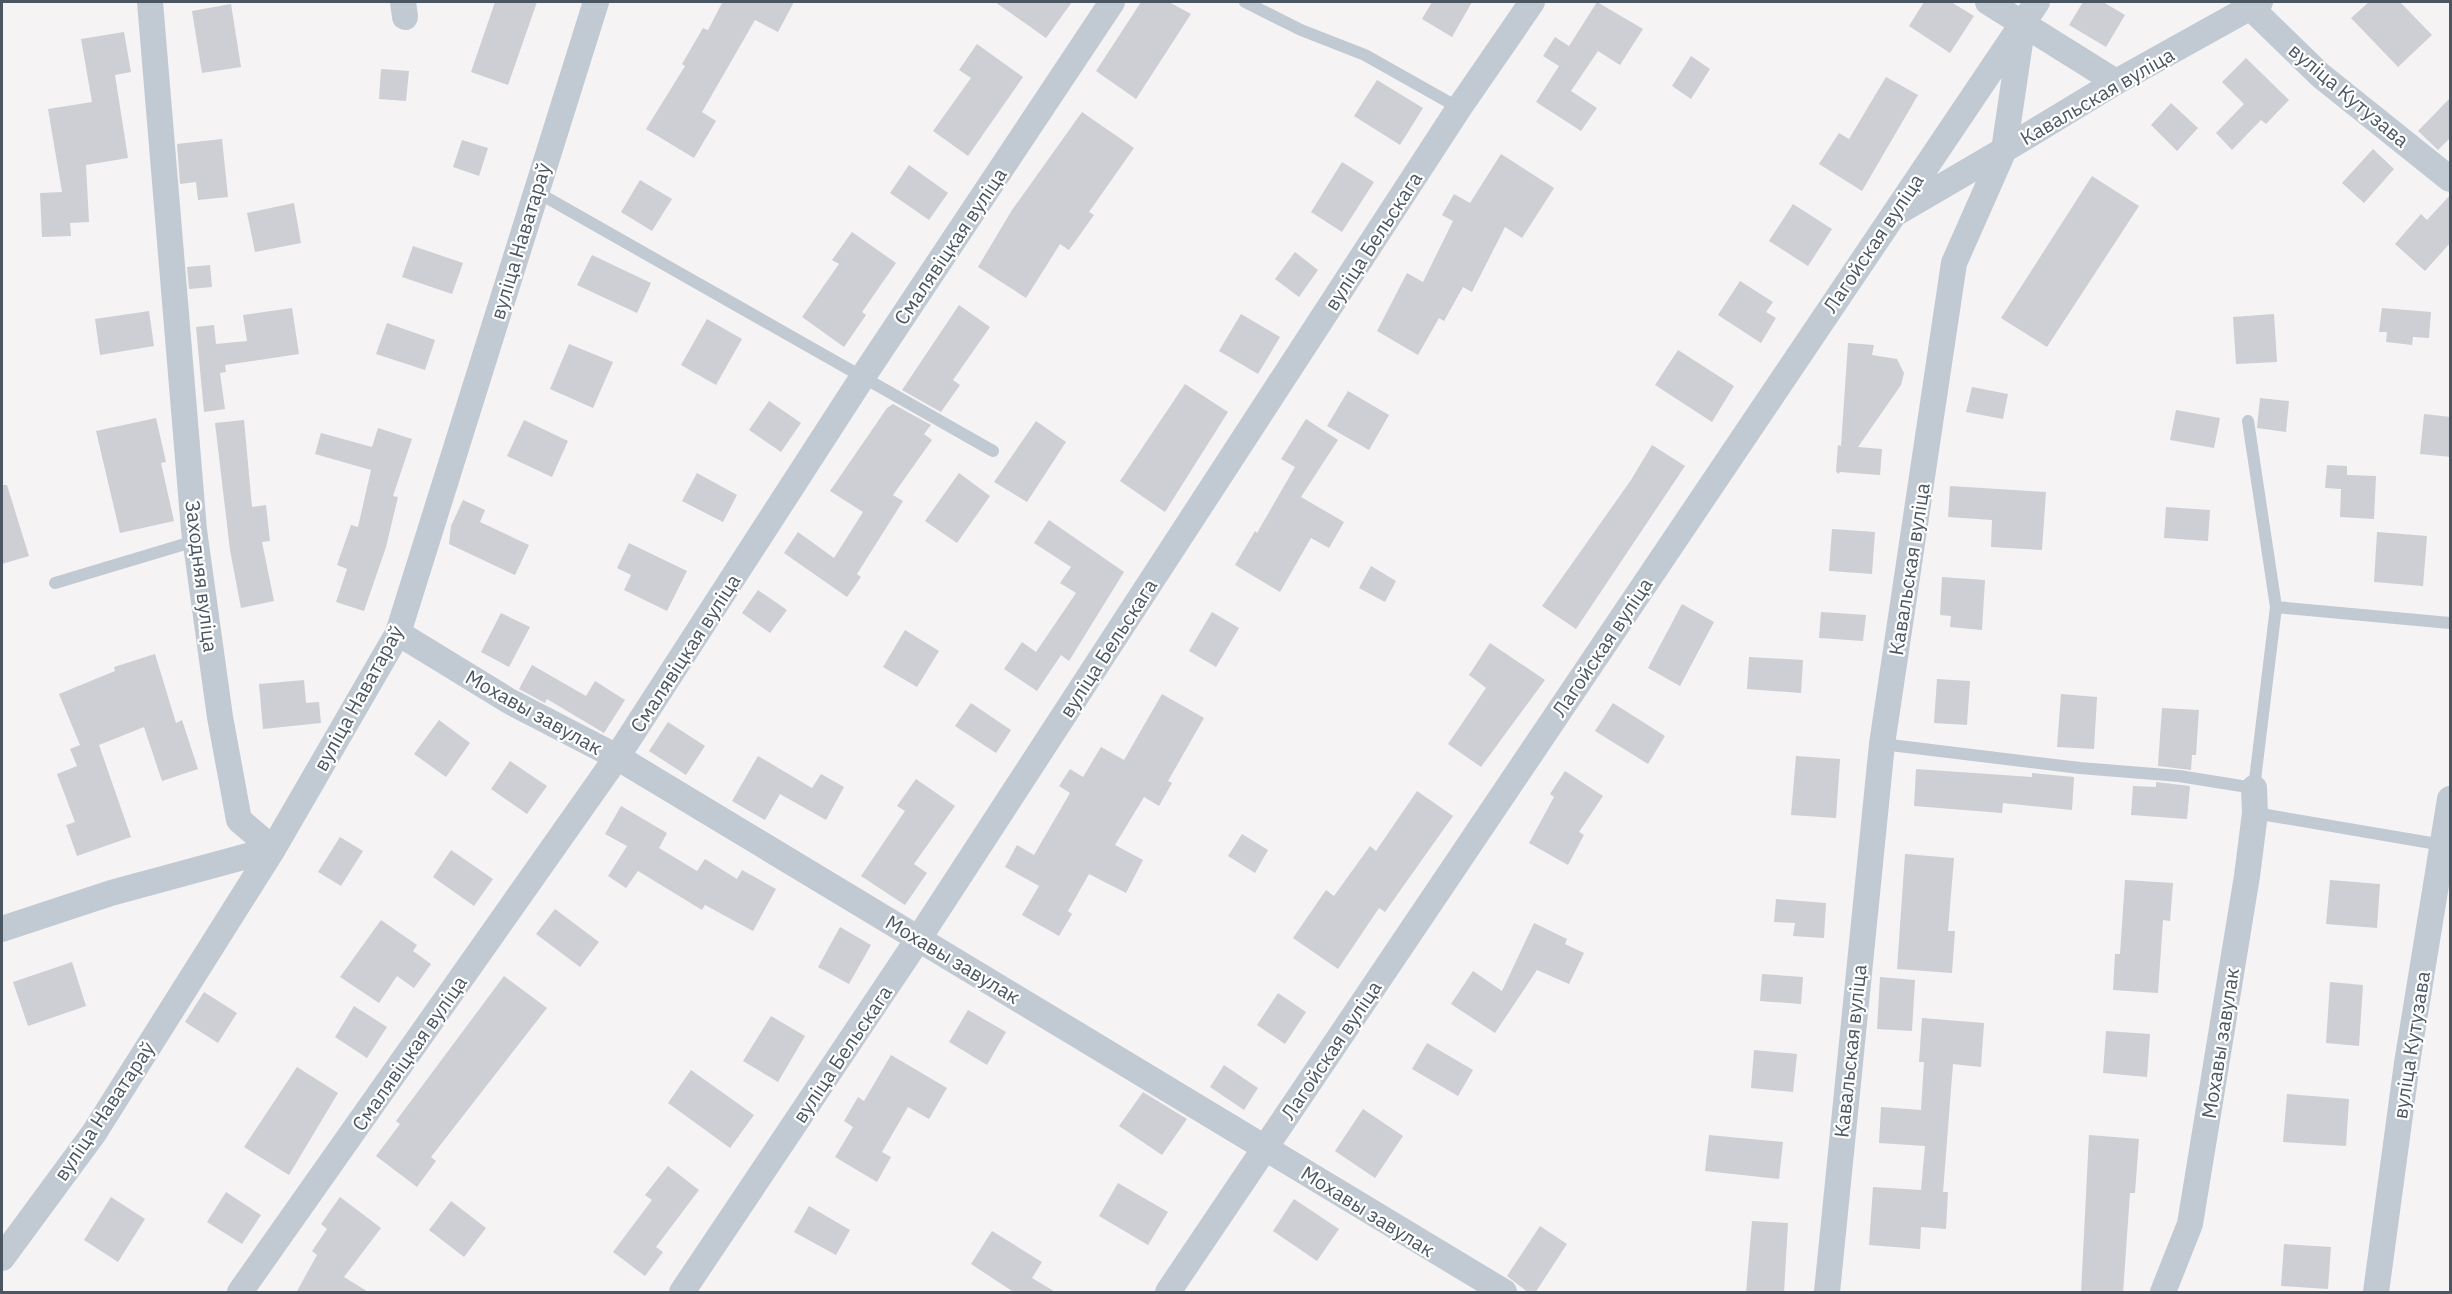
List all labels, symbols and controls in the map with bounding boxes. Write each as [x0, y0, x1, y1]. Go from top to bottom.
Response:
street label: вуліца Кутузава [2283, 37, 2415, 153]
street label: Кавальская вуліца [2015, 41, 2179, 151]
street label: вуліца Наватараў [483, 159, 557, 323]
street label: Смалявіцкая вуліца [887, 162, 1013, 330]
street label: вуліца Бельскага [1318, 166, 1428, 316]
street label: Лагойская вуліца [1816, 168, 1930, 318]
street label: Кавальская вуліца [1882, 481, 1936, 657]
street label: Заходняя вуліца [179, 498, 225, 654]
street label: Смалявіцкая вуліца [624, 568, 747, 737]
street label: Лагойская вуліца [1545, 572, 1659, 722]
street label: вуліца Бельскага [1053, 573, 1163, 723]
street label: вуліца Наватараў [307, 620, 409, 776]
street label: Мохавы завулак [461, 663, 607, 761]
street label: Мохавы завулак [881, 908, 1025, 1010]
street label: Кавальская вуліца [1827, 963, 1873, 1139]
street label: Мохавы завулак [2195, 966, 2245, 1120]
street label: вуліца Кутузава [2386, 969, 2436, 1121]
street label: Смалявіцкая вуліца [345, 970, 473, 1136]
street label: Лагойская вуліца [1274, 975, 1388, 1125]
street label: вуліца Бельскага [786, 980, 898, 1128]
street label: вуліца Наватараў [47, 1036, 161, 1186]
street label: Мохавы завулак [1296, 1159, 1440, 1263]

